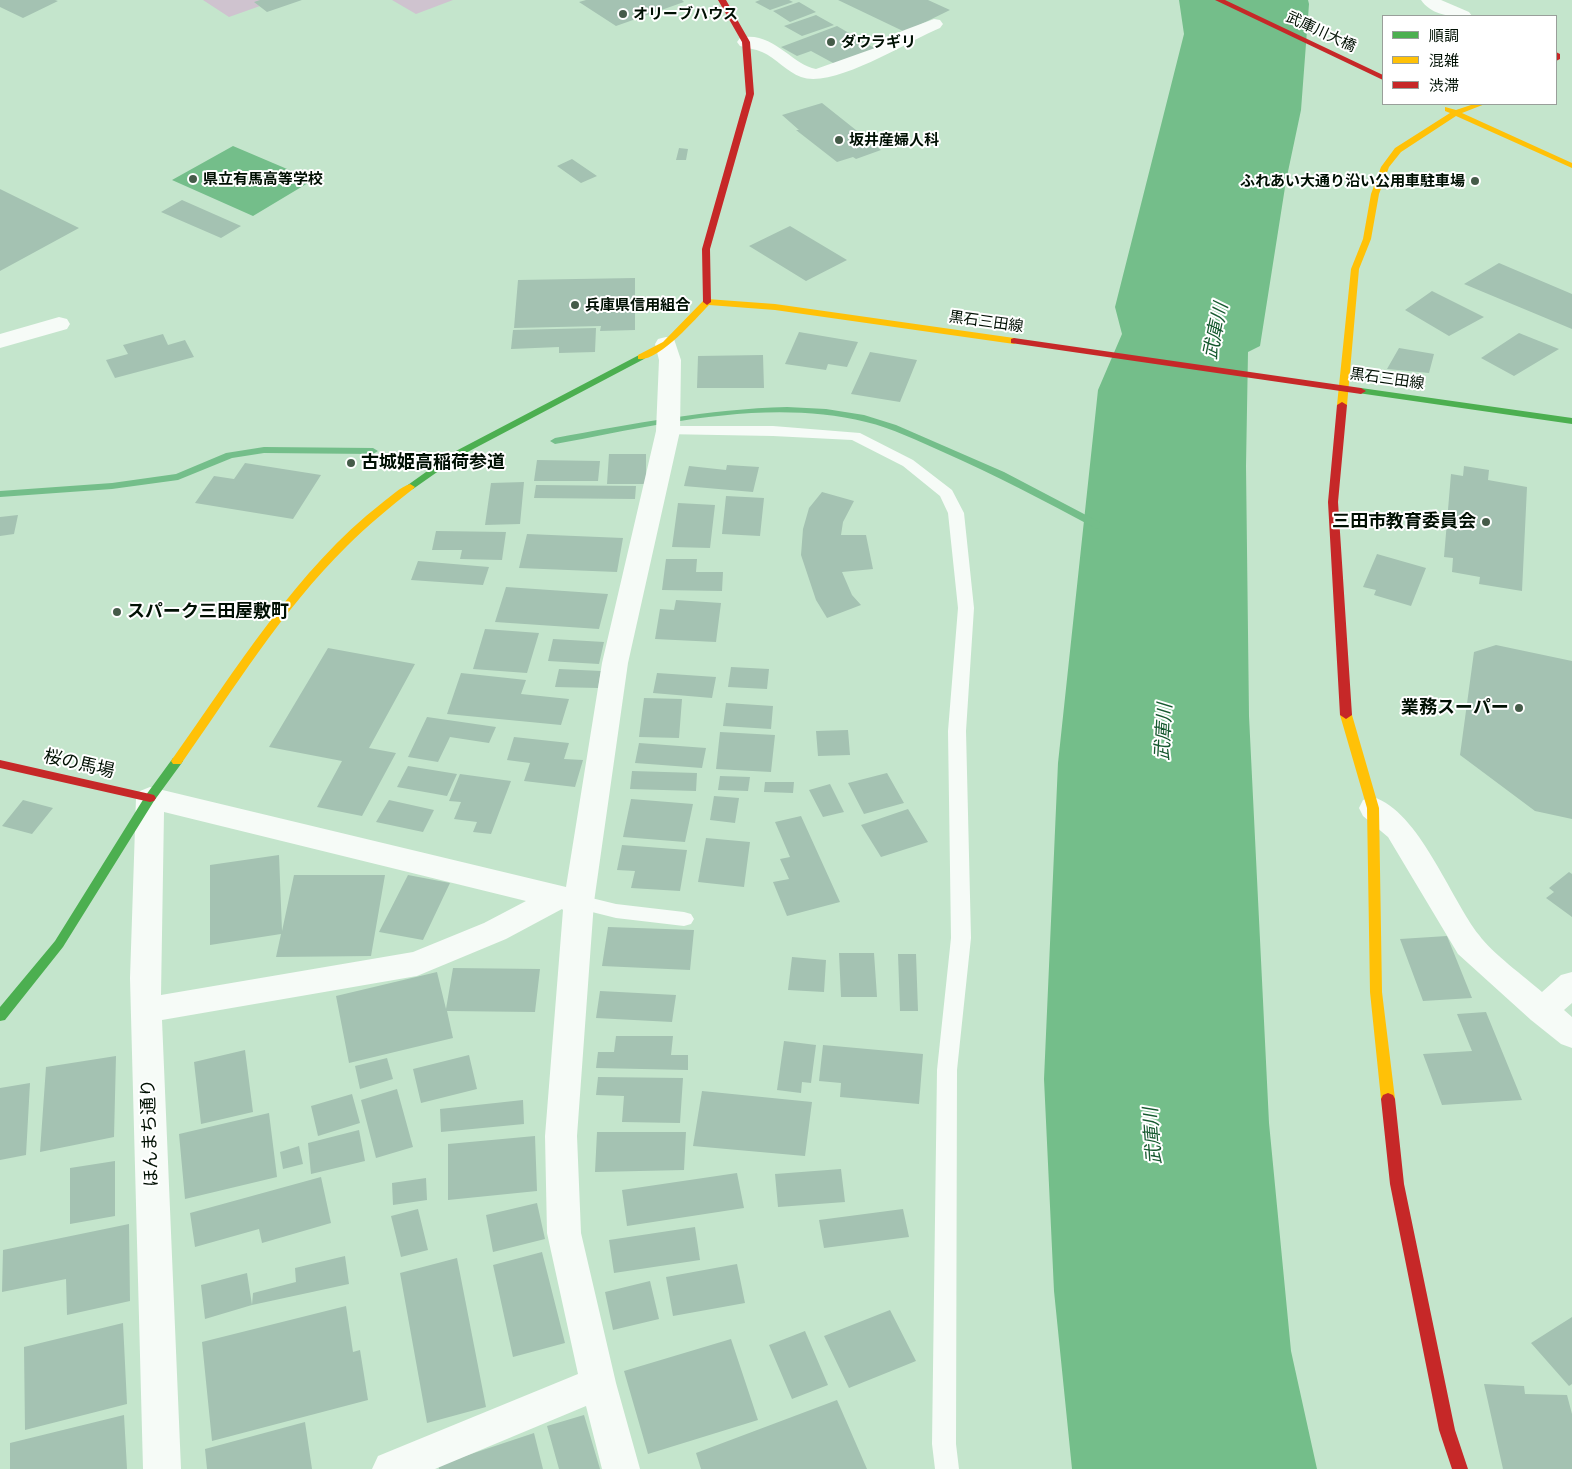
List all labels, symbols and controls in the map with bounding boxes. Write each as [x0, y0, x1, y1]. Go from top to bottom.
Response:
place label: オリーブハウス [633, 5, 738, 23]
marker: オリーブハウス [617, 8, 629, 20]
street label: 武庫川大橋 [1283, 8, 1359, 56]
legend [1382, 15, 1557, 105]
text: 順調 [1429, 26, 1459, 45]
place label: ダウラギリ [841, 33, 916, 51]
marker: ダウラギリ [825, 36, 837, 48]
text: 混雑 [1429, 51, 1459, 70]
text: 渋滞 [1429, 76, 1459, 95]
place label: 坂井産婦人科 [849, 131, 939, 149]
marker: 坂井産婦人科 [833, 134, 845, 146]
place label: 県立有馬高等学校 [203, 170, 323, 188]
place label: ふれあい大通り沿い公用車駐車場 [1240, 172, 1465, 190]
marker: 県立有馬高等学校 [187, 173, 199, 185]
marker: ふれあい大通り沿い公用車駐車場 [1469, 175, 1481, 187]
place label: 兵庫県信用組合 [585, 296, 690, 314]
marker: 兵庫県信用組合 [569, 299, 581, 311]
water label: 武庫川 [1199, 301, 1233, 361]
street label: 黒石三田線 [948, 308, 1024, 336]
street label: 黒石三田線 [1349, 365, 1425, 393]
place label: 古城姫高稲荷参道 [361, 452, 505, 474]
marker: 古城姫高稲荷参道 [345, 457, 357, 469]
place label: 三田市教育委員会 [1332, 511, 1476, 533]
marker: 三田市教育委員会 [1480, 516, 1492, 528]
place label: スパーク三田屋敷町 [127, 601, 289, 623]
marker: スパーク三田屋敷町 [111, 606, 123, 618]
place label: 業務スーパー [1401, 697, 1509, 719]
marker: 業務スーパー [1513, 702, 1525, 714]
water label: 武庫川 [1151, 703, 1177, 761]
street label: 桜の馬場 [41, 745, 117, 783]
street label: ほんまち通り [137, 1079, 163, 1187]
water label: 武庫川 [1140, 1107, 1166, 1165]

